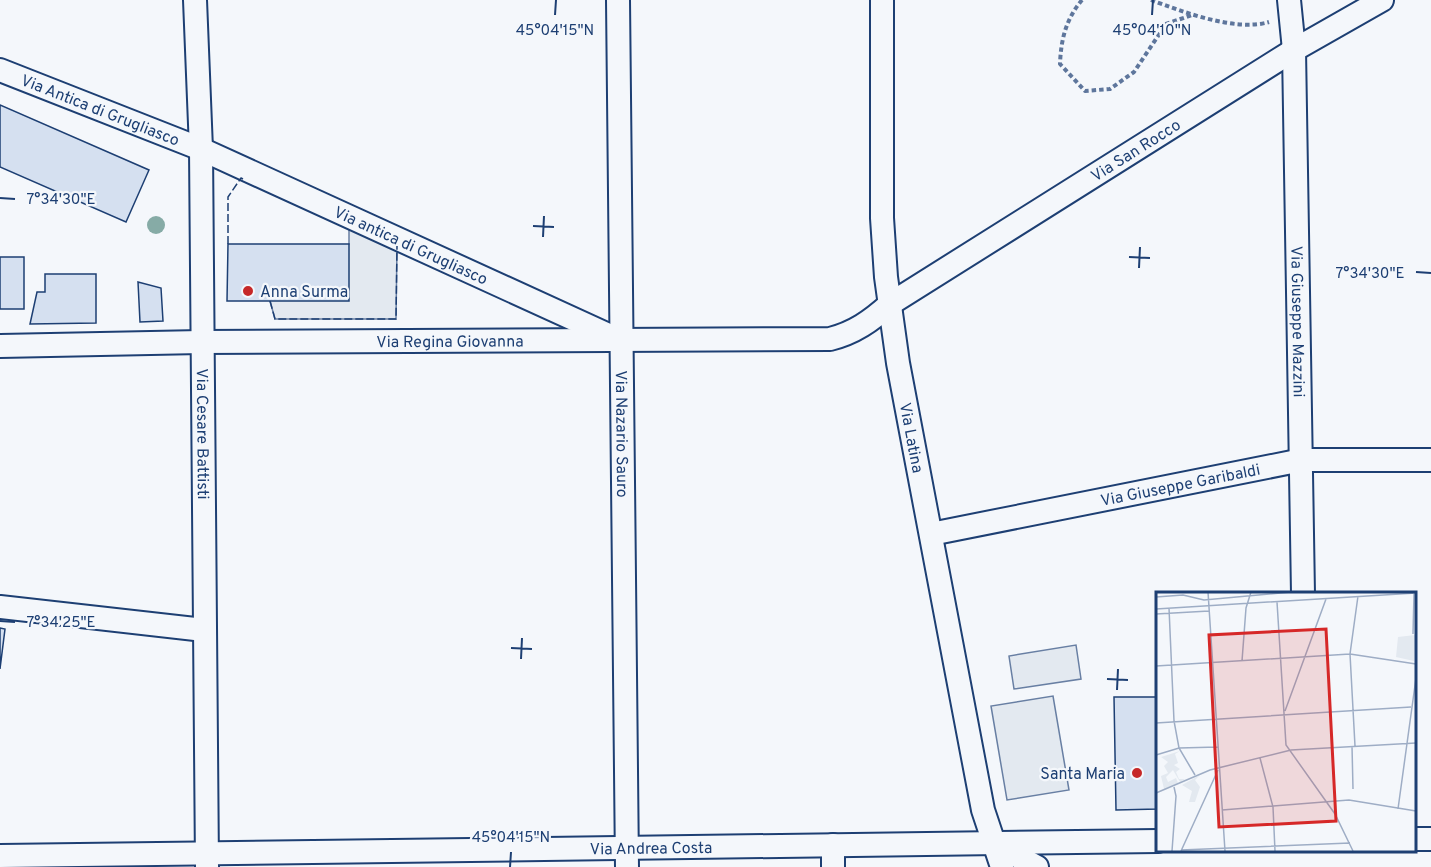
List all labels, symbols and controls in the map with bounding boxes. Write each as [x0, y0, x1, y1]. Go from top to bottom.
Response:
text: 45°04'15"N [516, 22, 594, 41]
text: 45°04'10"N [1113, 22, 1191, 41]
street label: Via Antica di Grugliasco [18, 71, 182, 152]
street label: Via San Rocco [1088, 116, 1185, 187]
text: 7°34'30"E [26, 191, 96, 210]
street label: Via antica di Grugliasco [330, 203, 490, 291]
street label: Via Giuseppe Mazzini [1285, 246, 1308, 398]
text: 7°34'30"E [1335, 265, 1405, 284]
place label: Anna Surma [260, 283, 348, 303]
marker: Anna Surma [241, 284, 255, 298]
street label: Via Regina Giovanna [376, 332, 524, 353]
street label: Via Cesare Battisti [191, 368, 212, 500]
street label: Via Nazario Sauro [610, 370, 631, 498]
street label: Via Latina [894, 401, 927, 475]
street label: Via Giuseppe Garibaldi [1099, 461, 1262, 512]
inset map [1156, 592, 1416, 852]
text: 7°34'25"E [26, 614, 96, 633]
place label: Santa Maria [1040, 765, 1125, 785]
marker: Santa Maria [1130, 766, 1144, 780]
text: 45°04'15"N [472, 829, 550, 848]
street label: Via Andrea Costa [590, 839, 712, 860]

